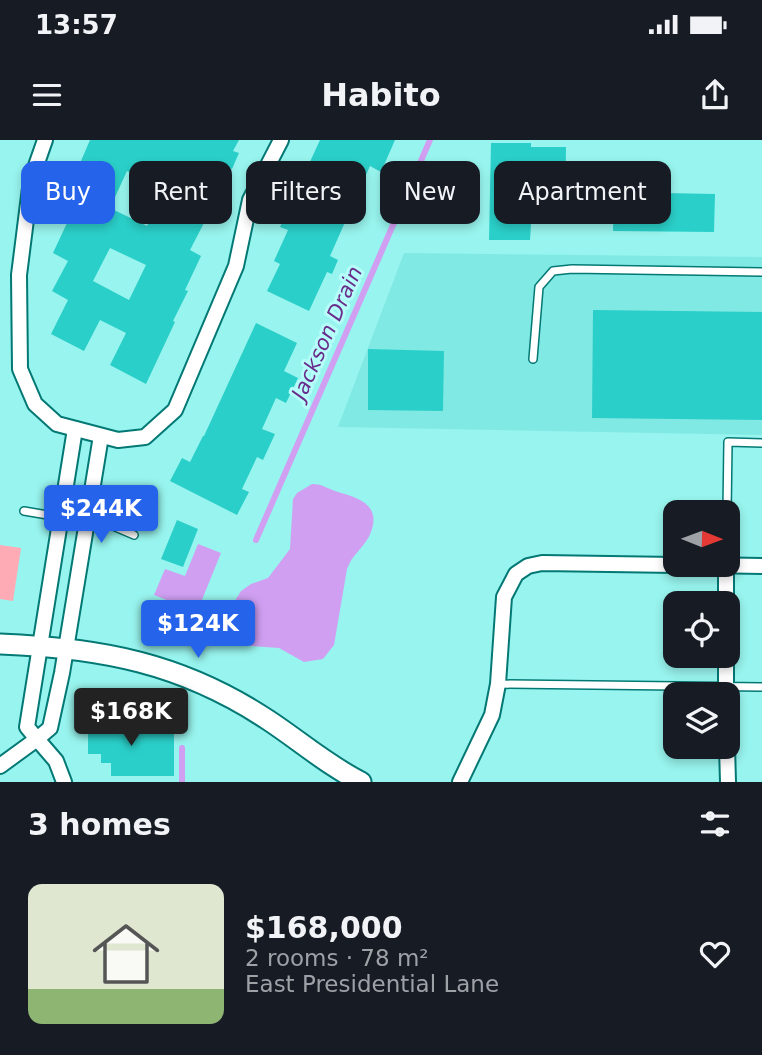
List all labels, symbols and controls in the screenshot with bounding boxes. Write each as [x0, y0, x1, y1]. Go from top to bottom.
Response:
text: 13:57 [35, 10, 118, 40]
icon: menu [28, 76, 66, 114]
text: Habito [321, 76, 441, 114]
icon: share [696, 76, 734, 114]
chip: Buy [21, 161, 115, 224]
chip: Rent [129, 161, 232, 224]
chip: Filters [246, 161, 366, 224]
chip: New [380, 161, 480, 224]
chip: Apartment [494, 161, 671, 224]
water label: Jackson Drain [285, 263, 367, 407]
pin: $244K [52, 486, 150, 545]
text: $244K [60, 495, 142, 521]
north arrow [663, 500, 740, 578]
map controls [663, 500, 740, 759]
button: locate [663, 591, 740, 668]
pin: $124K [149, 601, 247, 660]
text: $124K [157, 610, 239, 636]
button: layers [663, 682, 740, 759]
pin: $168K [82, 688, 180, 748]
text: $168K [90, 698, 172, 724]
icon: filters [696, 805, 734, 843]
text: 3 homes [28, 807, 171, 842]
text: $168,000 [245, 910, 403, 945]
icon: home [84, 912, 168, 996]
icon: heart [696, 935, 734, 973]
text: 2 rooms · 78 m² [245, 945, 429, 971]
text: East Presidential Lane [245, 971, 499, 997]

